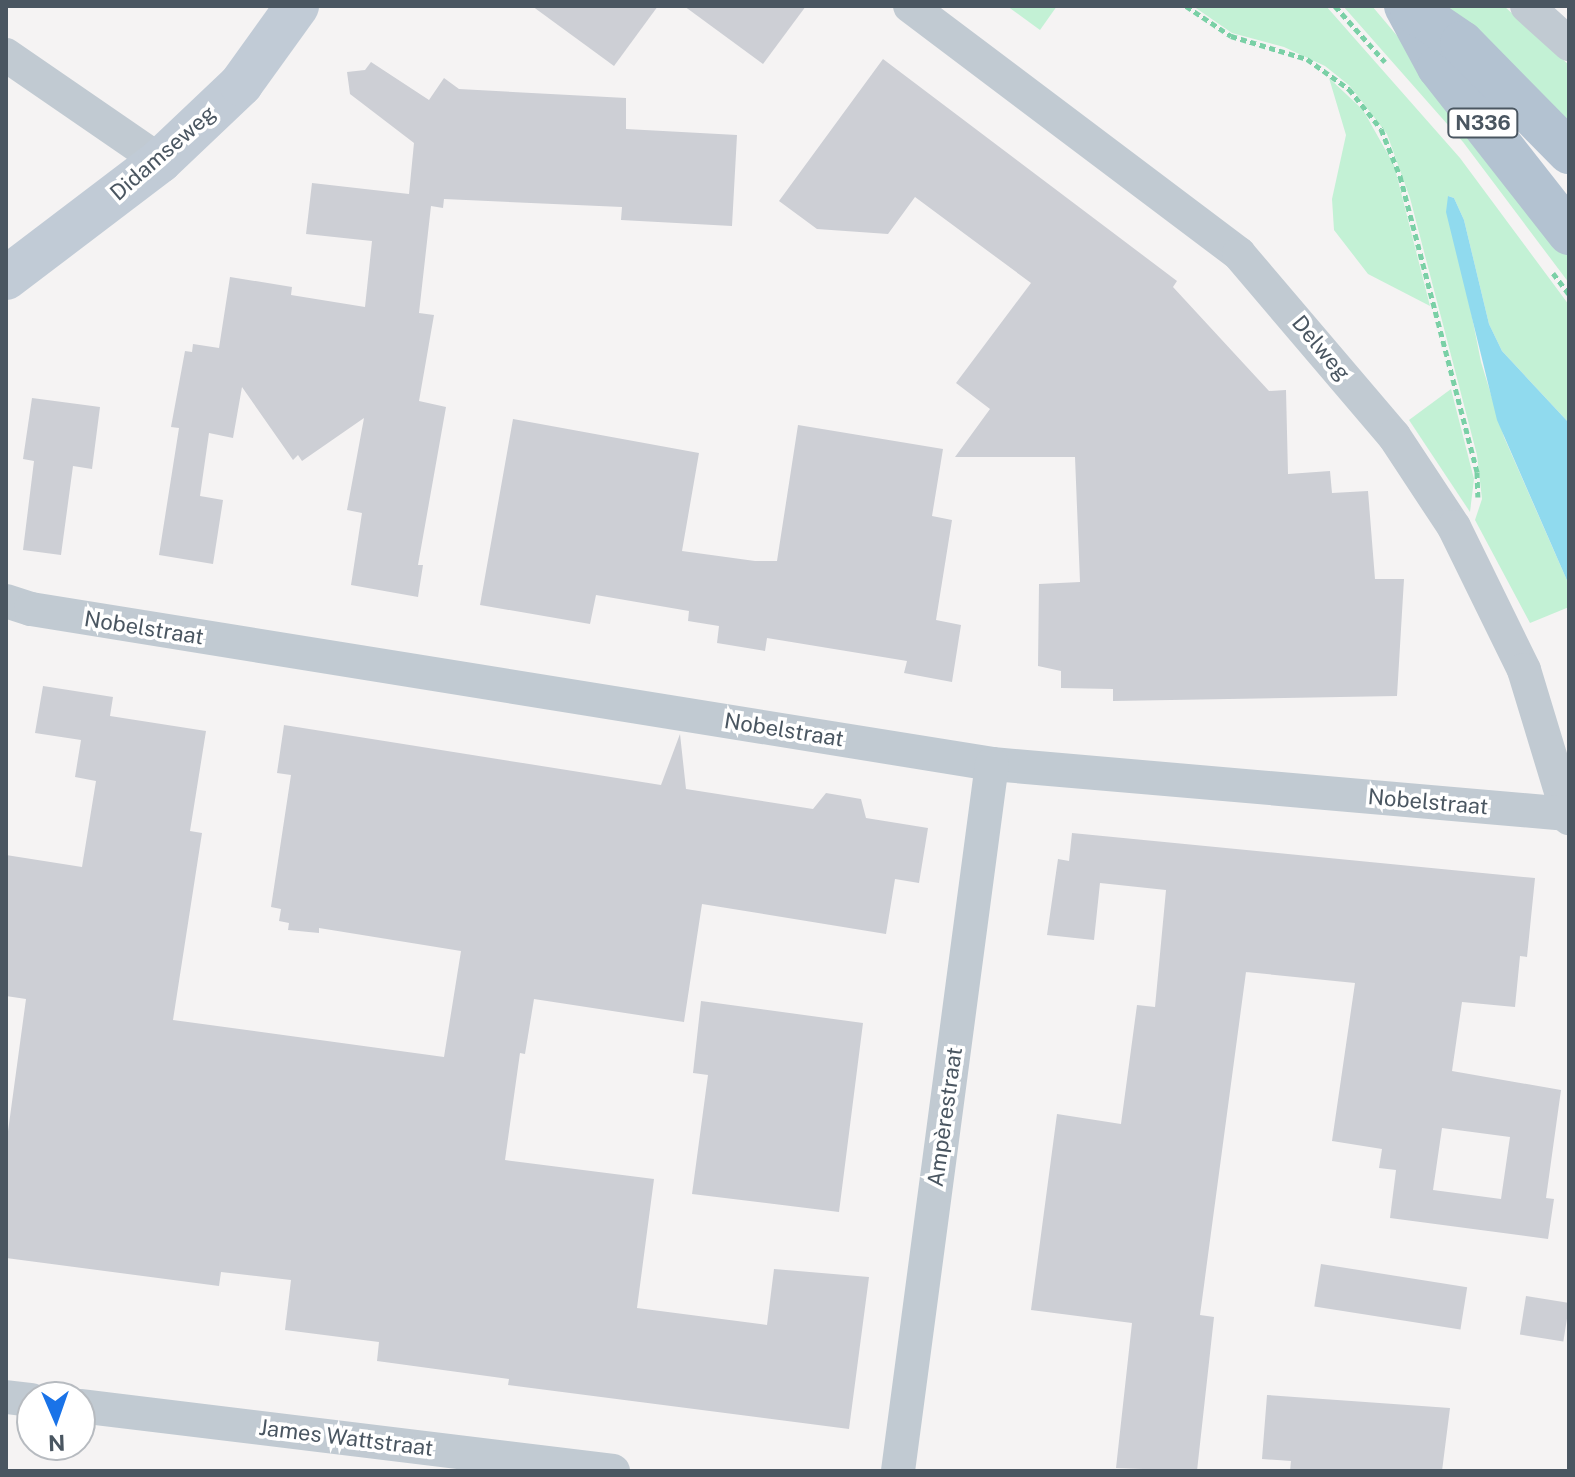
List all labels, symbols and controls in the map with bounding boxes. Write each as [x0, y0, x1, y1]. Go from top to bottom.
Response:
street label: Didamseweg [105, 100, 221, 206]
road number: N336 [1447, 107, 1519, 139]
street label: Delweg [1286, 310, 1356, 386]
street label: Nobelstraat [82, 606, 206, 650]
street label: Nobelstraat [722, 708, 846, 752]
street label: Nobelstraat [1367, 784, 1489, 820]
street label: Ampèrestraat [922, 1045, 968, 1189]
north arrow [16, 1381, 96, 1461]
street label: James Wattstraat [257, 1414, 435, 1462]
text: N [48, 1430, 66, 1456]

